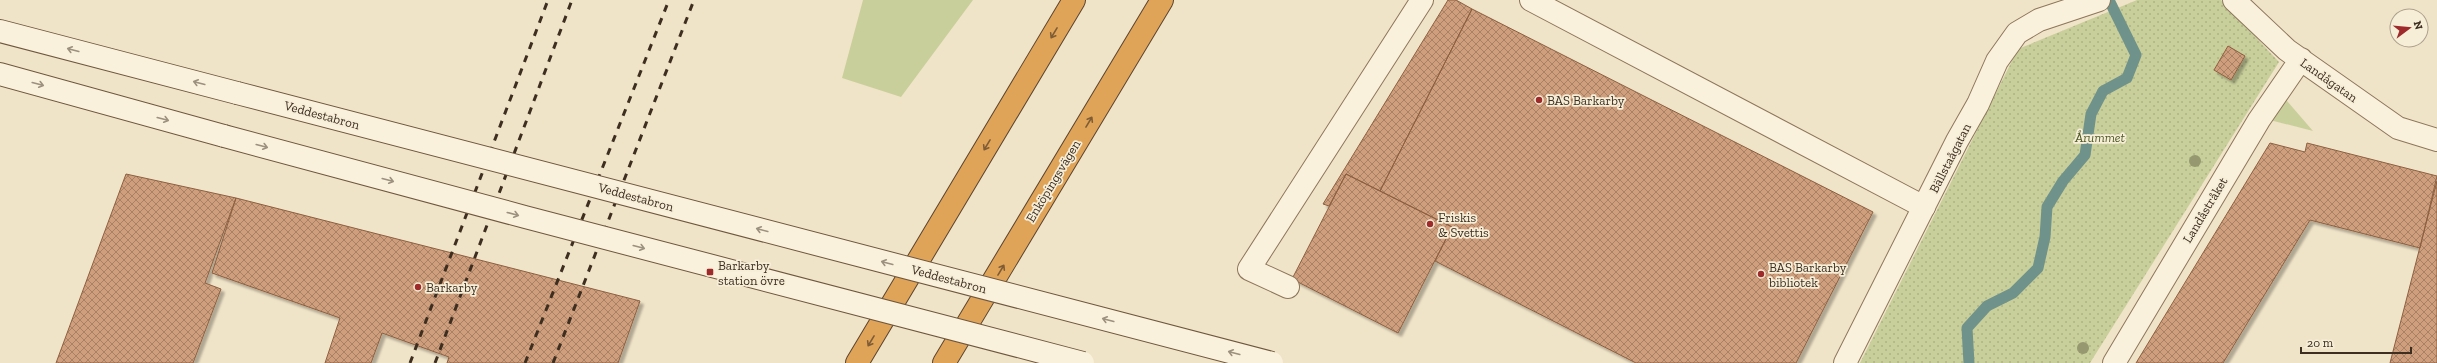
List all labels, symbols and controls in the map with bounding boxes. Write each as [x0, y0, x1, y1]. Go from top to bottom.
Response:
north arrow [2389, 8, 2429, 48]
text: N [2411, 20, 2426, 32]
one-way arrow [1050, 27, 1058, 38]
one-way arrow [67, 46, 80, 53]
street label: Landågatan [2298, 55, 2361, 105]
one-way arrow [193, 79, 206, 86]
one-way arrow [31, 81, 44, 89]
place label: BAS Barkarby [1547, 93, 1625, 108]
marker: BAS Barkarby [1534, 95, 1544, 105]
street label: Veddestabron [282, 97, 362, 132]
one-way arrow [156, 116, 169, 123]
one-way arrow [1085, 117, 1093, 128]
street label: Bällstaågatan [1926, 120, 1974, 195]
park label: Årummet [2074, 130, 2126, 145]
street label: Enköpingsvägen [1023, 137, 1084, 225]
one-way arrow [983, 139, 991, 151]
one-way arrow [255, 143, 268, 150]
street label: Landåstråket [2180, 174, 2231, 246]
one-way arrow [381, 177, 394, 184]
street label: Veddestabron [596, 179, 676, 214]
place label: Friskis & Svettis [1438, 210, 1489, 240]
one-way arrow [506, 211, 519, 218]
marker: Friskis & Svettis [1425, 219, 1435, 229]
one-way arrow [755, 226, 768, 234]
one-way arrow [632, 244, 645, 251]
place label: Barkarby station övre [718, 258, 785, 288]
one-way arrow [881, 259, 894, 266]
place label: BAS Barkarby bibliotek [1768, 260, 1847, 290]
street label: Veddestabron [909, 261, 989, 296]
one-way arrow [997, 264, 1005, 276]
marker: Barkarby station övre [705, 267, 715, 277]
marker: BAS Barkarby bibliotek [1756, 269, 1766, 279]
place label: Barkarby [426, 280, 478, 295]
marker: Barkarby [413, 282, 423, 292]
one-way arrow [1102, 316, 1115, 324]
scale bar [2301, 329, 2411, 355]
one-way arrow [866, 335, 874, 347]
text: 20 m [2307, 336, 2334, 350]
one-way arrow [1228, 349, 1241, 356]

